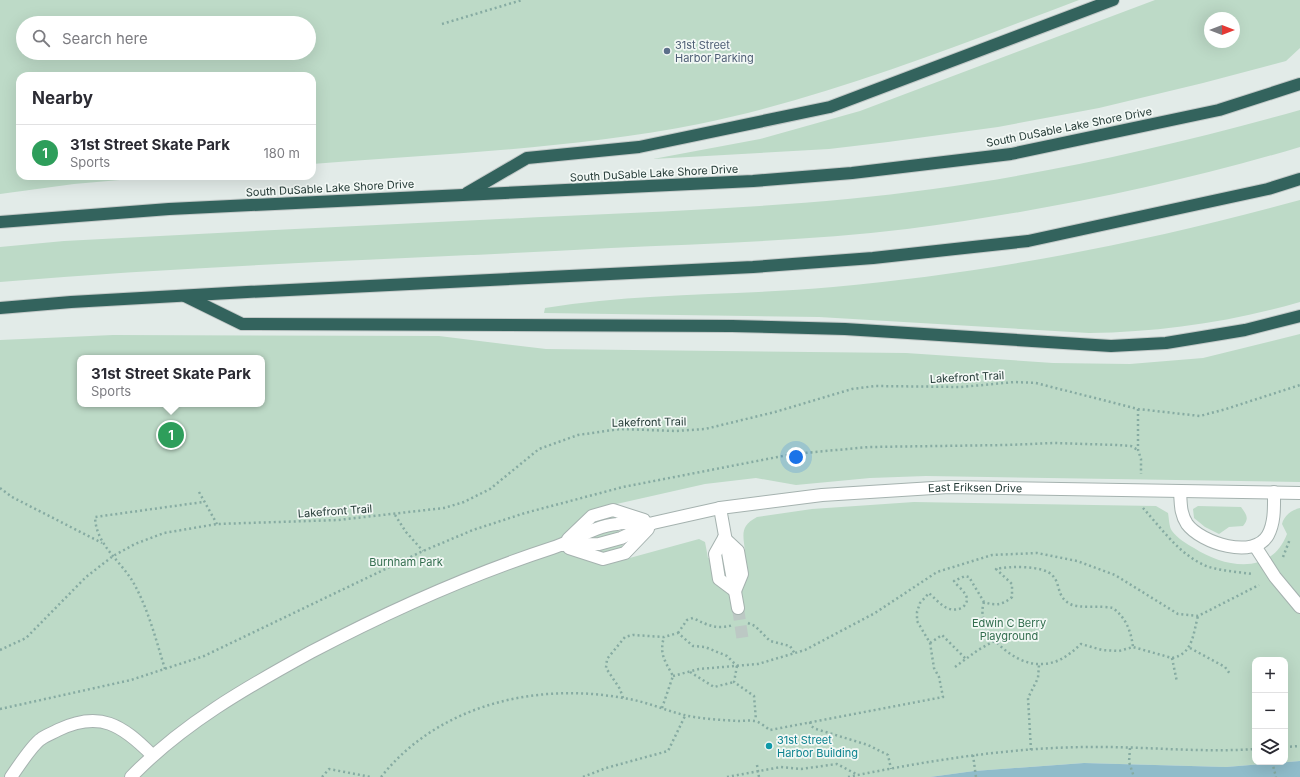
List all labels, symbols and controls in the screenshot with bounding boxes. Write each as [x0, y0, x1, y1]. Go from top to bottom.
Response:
north arrow [1204, 12, 1240, 48]
search box [16, 16, 316, 60]
icon: search [30, 27, 52, 49]
text: Search here [62, 29, 148, 48]
place label: 31st Street Harbor Parking [675, 38, 754, 65]
marker: 31st Street Harbor Parking [662, 46, 672, 56]
text: Nearby [32, 88, 93, 108]
street label: South DuSable Lake Shore Drive [985, 104, 1153, 150]
text: 31st Street Skate Park [70, 135, 230, 154]
text: 1 [42, 145, 48, 161]
text: 180 m [263, 145, 300, 161]
text: Sports [70, 154, 110, 170]
street label: South DuSable Lake Shore Drive [569, 162, 739, 184]
street label: South DuSable Lake Shore Drive [245, 177, 415, 199]
popup [77, 355, 265, 407]
text: 31st Street Skate Park [91, 364, 251, 383]
street label: Lakefront Trail [929, 368, 1005, 386]
text: Sports [91, 383, 131, 399]
street label: Lakefront Trail [612, 414, 686, 430]
pin: 1 [158, 420, 184, 450]
your location [786, 447, 806, 467]
street label: East Eriksen Drive [928, 480, 1022, 495]
street label: Lakefront Trail [297, 501, 373, 521]
park label: Burnham Park [369, 555, 443, 569]
park label: Edwin C Berry Playground [972, 616, 1046, 643]
map controls [1252, 657, 1288, 765]
button: + [1252, 657, 1288, 693]
button: − [1252, 693, 1288, 729]
button: layers [1252, 729, 1288, 765]
place label: 31st Street Harbor Building [777, 733, 858, 760]
marker: 31st Street Harbor Building [764, 741, 774, 751]

